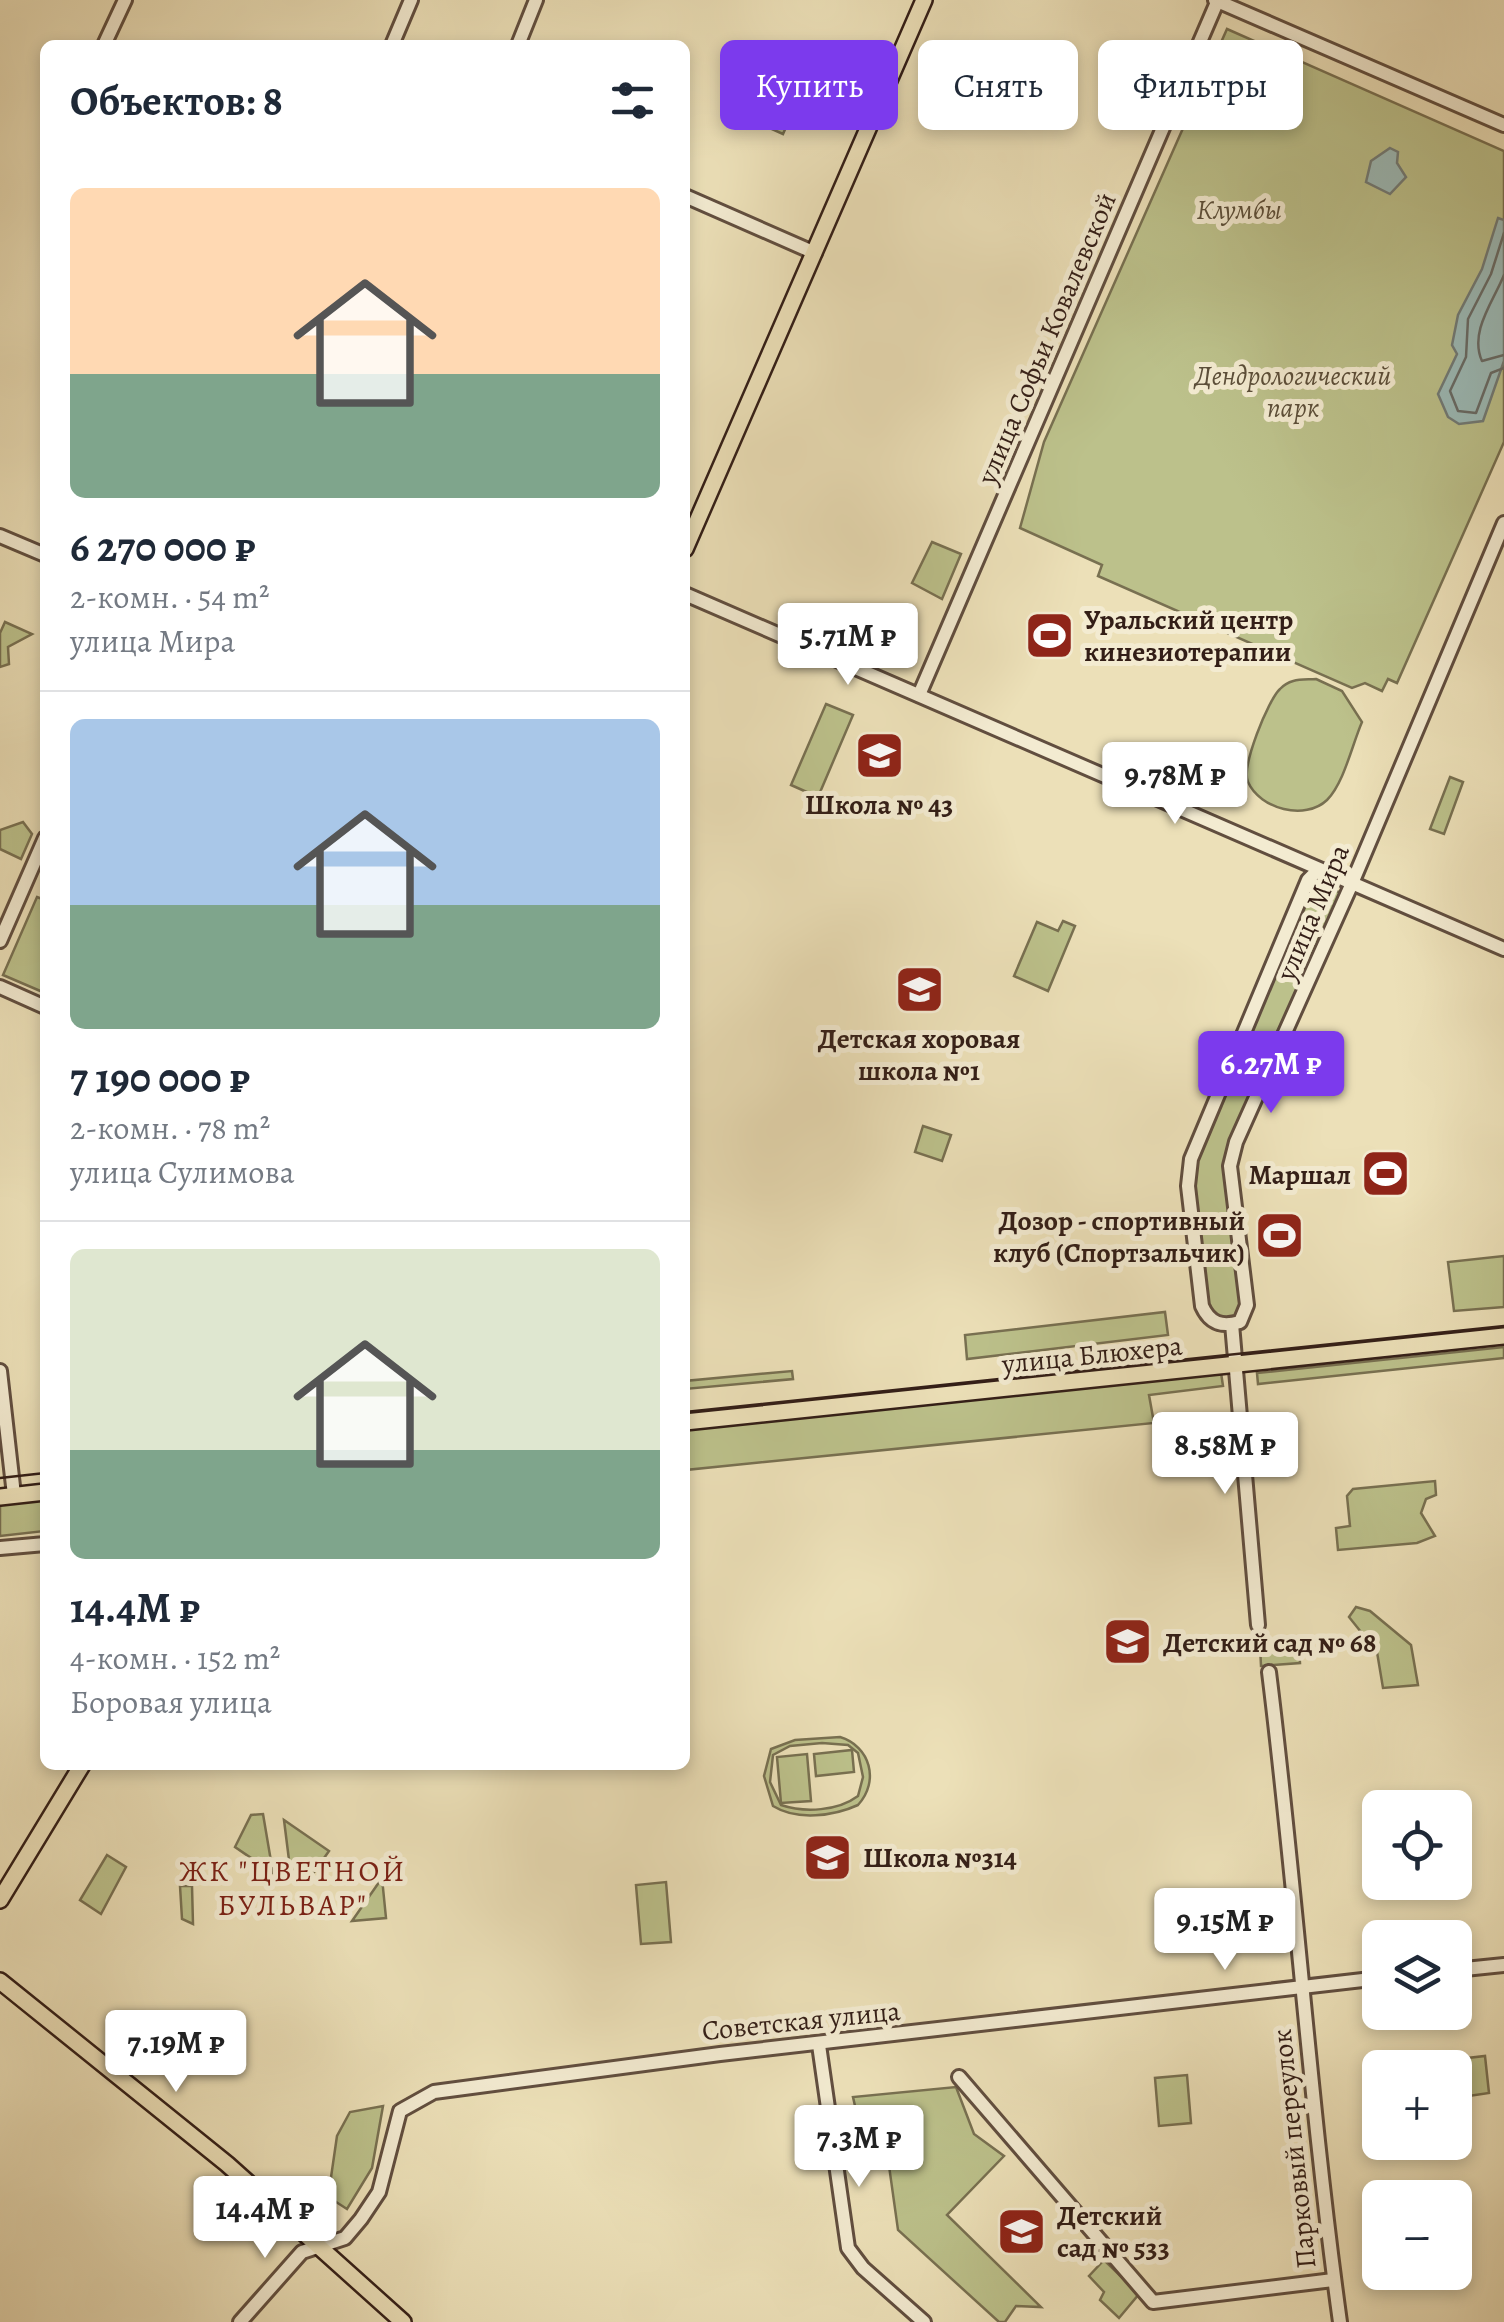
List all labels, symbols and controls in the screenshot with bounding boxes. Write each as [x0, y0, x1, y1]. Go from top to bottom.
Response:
chip: Купить [720, 40, 898, 130]
chip: Снять [918, 40, 1078, 130]
chip: Фильтры [1098, 40, 1303, 130]
text: Объектов: 8 [70, 72, 283, 129]
icon: filters [605, 73, 660, 128]
street label: улица Софьи Ковалевской [968, 187, 1126, 491]
park label: Клумбы [1196, 191, 1282, 229]
icon: home [275, 253, 455, 433]
park label: Дендрологический парк [1193, 357, 1391, 427]
text: 6 270 000 ₽ [70, 518, 256, 575]
text: 2-комн. · 54 m² [70, 575, 269, 619]
place label: Уральский центр кинезиотерапии [1084, 601, 1293, 671]
pin: 5.71M ₽ [756, 603, 940, 688]
sports icon: Уральский центр кинезиотерапии [1023, 609, 1075, 661]
text: 5.71M ₽ [800, 613, 896, 657]
text: улица Мира [70, 619, 235, 663]
school or university icon: Школа № 43 [853, 730, 905, 782]
pin: 9.78M ₽ [1083, 742, 1267, 827]
text: 9.78M ₽ [1124, 752, 1226, 796]
icon: home [275, 784, 455, 964]
place label: Школа № 43 [805, 786, 953, 824]
street label: улица Мира [1267, 838, 1359, 987]
school or university icon: Детская хоровая школа №1 [893, 964, 945, 1016]
place label: Детская хоровая школа №1 [818, 1020, 1020, 1090]
pin: 6.27M ₽ [1179, 1031, 1363, 1116]
text: 6.27M ₽ [1220, 1041, 1322, 1085]
text: 7 190 000 ₽ [70, 1049, 250, 1106]
text: 2-комн. · 78 m² [70, 1106, 270, 1150]
sports icon: Маршал [1360, 1148, 1412, 1200]
text: улица Сулимова [70, 1150, 294, 1194]
place label: Маршал [1249, 1156, 1351, 1194]
place label: Дозор - спортивный клуб (Спортзальчик) [993, 1202, 1245, 1272]
sports icon: Дозор - спортивный клуб (Спортзальчик) [1254, 1210, 1306, 1262]
icon: home [275, 1314, 455, 1494]
street label: улица Блюхера [999, 1327, 1184, 1383]
pin: 8.58M ₽ [1133, 1412, 1317, 1497]
text: 8.58M ₽ [1174, 1422, 1276, 1466]
text: 14.4M ₽ [70, 1579, 200, 1636]
school or university icon: Детский сад № 68 [1102, 1616, 1154, 1668]
place label: Детский сад № 68 [1163, 1624, 1376, 1662]
text: 4-комн. · 152 m² [70, 1636, 280, 1680]
text: Боровая улица [70, 1680, 272, 1724]
map controls [1362, 1790, 1472, 2290]
button: locate [1362, 1790, 1472, 1900]
school or university icon: Школа №314 [802, 1831, 854, 1883]
place label: Школа №314 [863, 1839, 1017, 1877]
district label: ЖК "ЦВЕТНОЙ БУЛЬВАР" [179, 1851, 407, 1925]
pin: 9.15M ₽ [1133, 1888, 1317, 1973]
text: 9.15M ₽ [1176, 1898, 1274, 1942]
button: layers [1362, 1920, 1472, 2030]
street label: Советская улица [700, 1992, 902, 2050]
pin: 7.19M ₽ [84, 2010, 268, 2095]
text: 7.19M ₽ [127, 2020, 225, 2064]
street label: Парковый переулок [1263, 2027, 1325, 2270]
button: + [1362, 2050, 1472, 2160]
pin: 7.3M ₽ [778, 2105, 940, 2190]
text: 7.3M ₽ [817, 2115, 901, 2159]
pin: 14.4M ₽ [173, 2176, 357, 2261]
button: − [1362, 2180, 1472, 2290]
text: 14.4M ₽ [215, 2186, 315, 2230]
place label: Детский сад № 533 [1057, 2197, 1170, 2267]
school or university icon: Детский сад № 533 [996, 2205, 1048, 2257]

